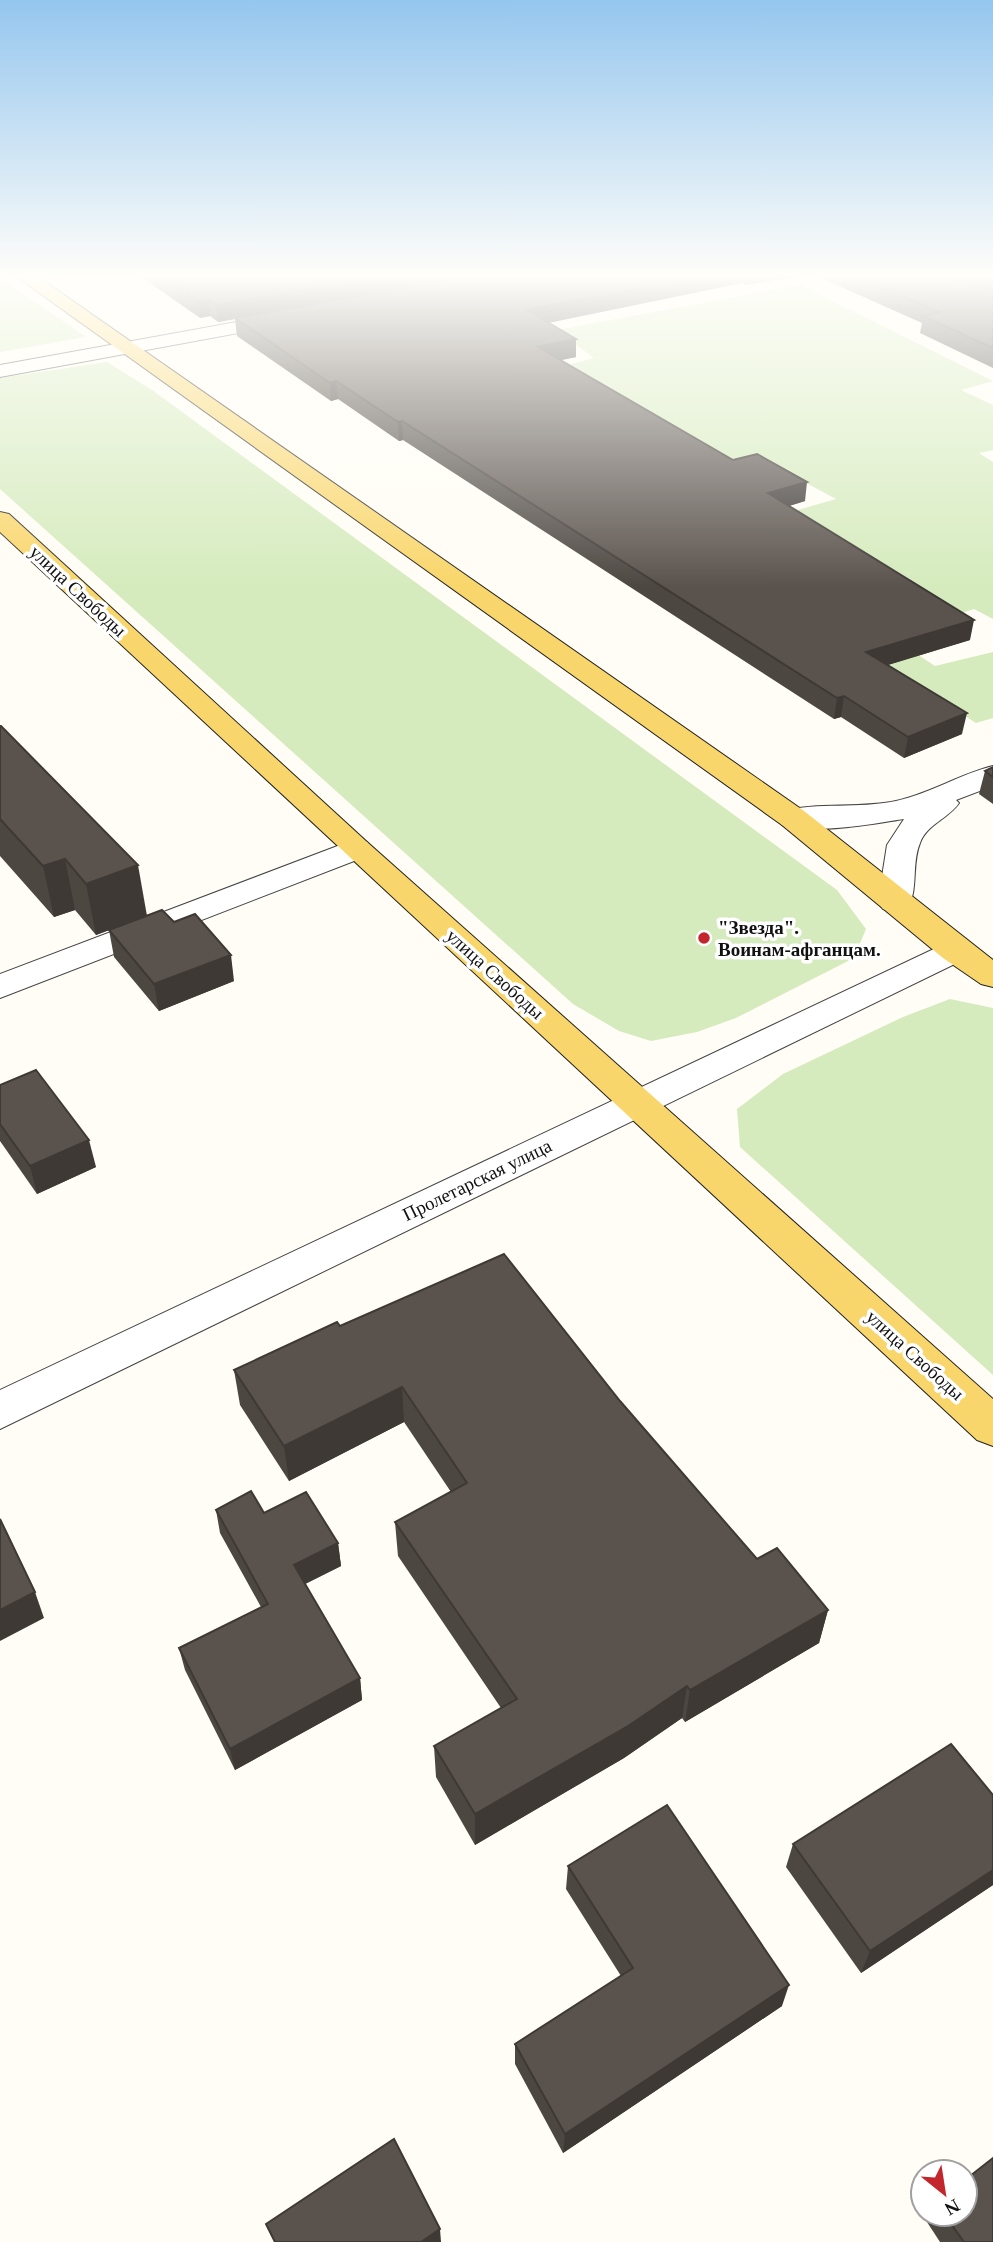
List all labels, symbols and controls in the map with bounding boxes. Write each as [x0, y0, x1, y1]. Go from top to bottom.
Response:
street label: улица Свободы [26, 541, 131, 641]
place label: "Звезда". Воинам-афганцам. [718, 917, 881, 960]
street label: улица Свободы [442, 925, 548, 1023]
marker: "Звезда". Воинам-афганцам. [696, 930, 712, 946]
street label: Пролетарская улица [399, 1135, 555, 1225]
street label: улица Свободы [862, 1306, 968, 1404]
north arrow [909, 2158, 979, 2228]
text: N [941, 2195, 963, 2220]

